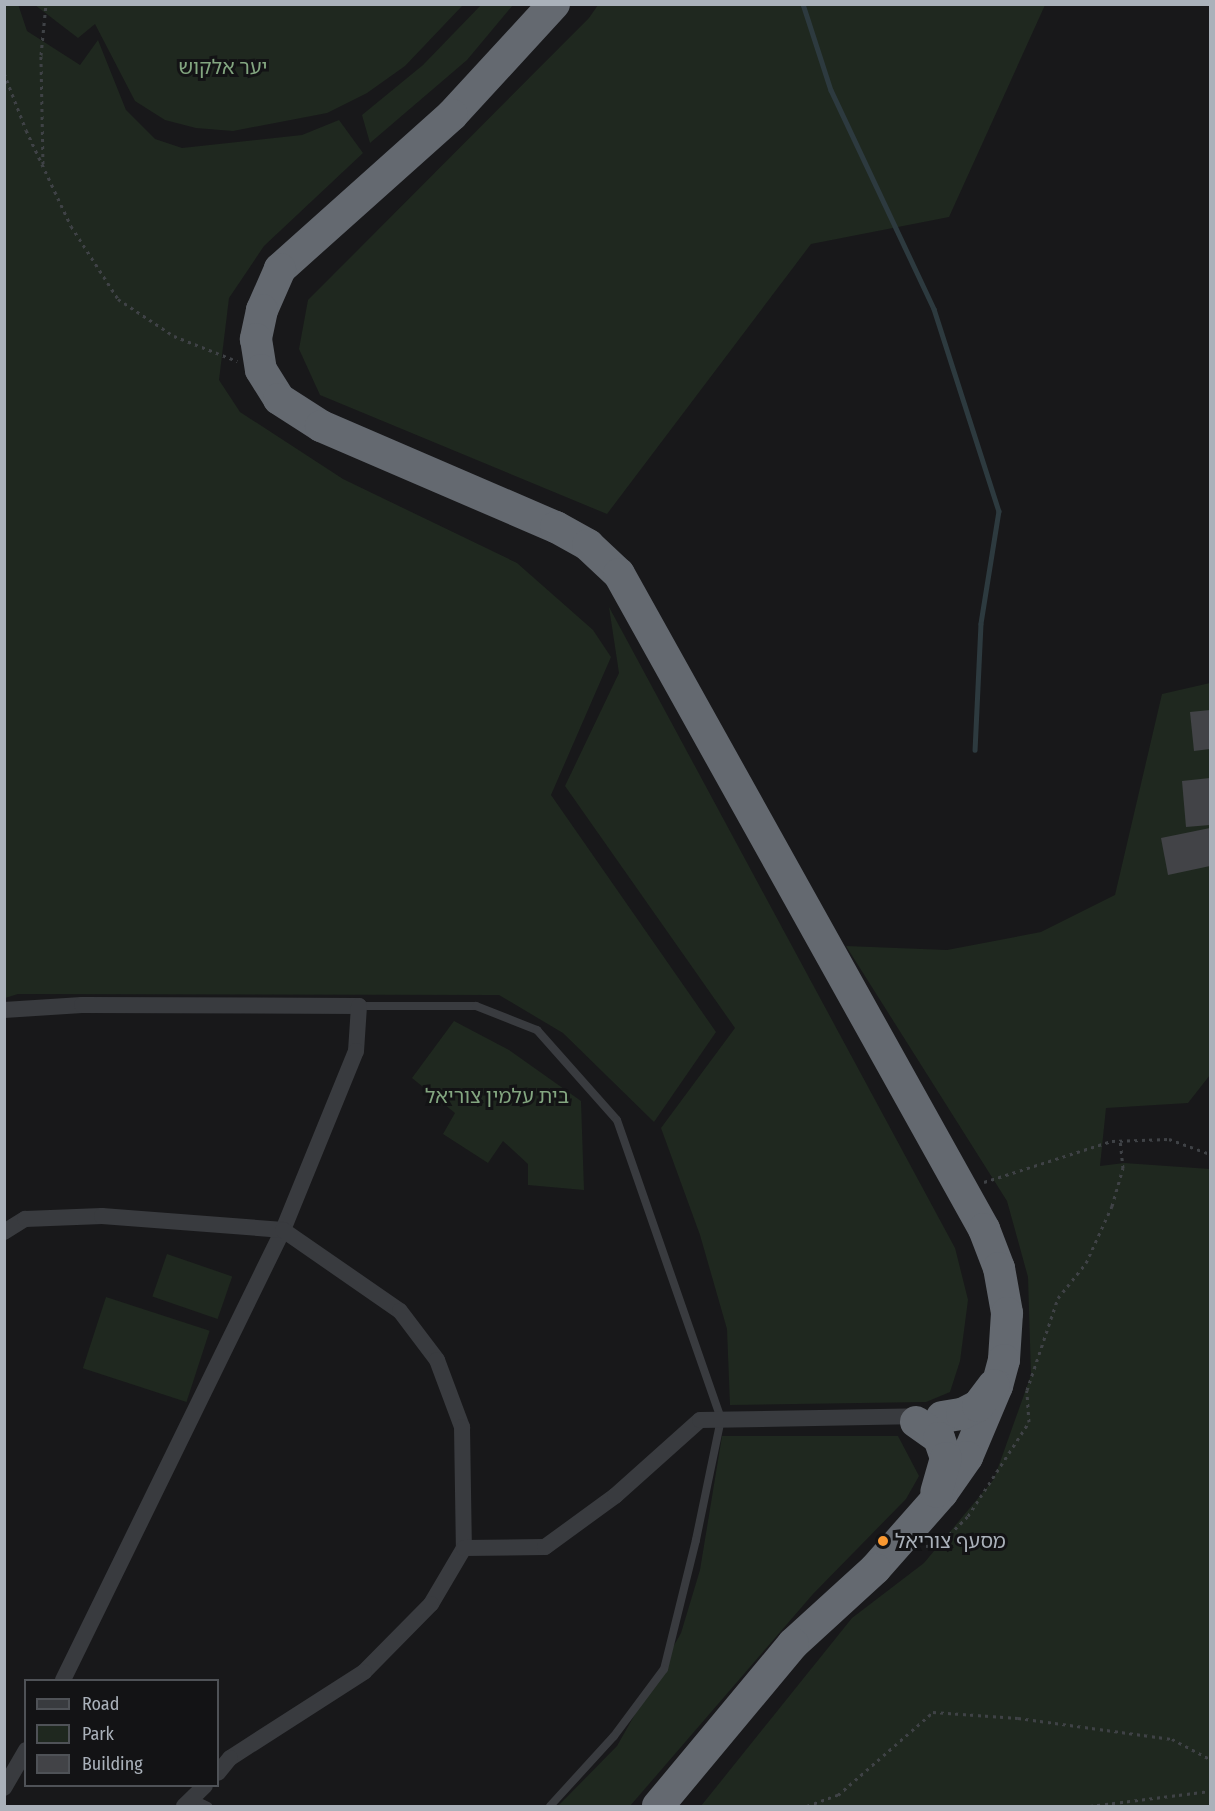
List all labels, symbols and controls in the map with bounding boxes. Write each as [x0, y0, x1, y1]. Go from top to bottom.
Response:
park label: יער אלקוש [178, 55, 268, 79]
park label: בית עלמין צוריאל [425, 1084, 569, 1108]
place label: מסעף צוריאל [895, 1529, 1006, 1553]
marker: מסעף צוריאל [876, 1534, 890, 1548]
legend [24, 1679, 219, 1787]
text: Road [82, 1693, 119, 1715]
text: Park [82, 1723, 114, 1745]
text: Building [82, 1753, 143, 1775]

